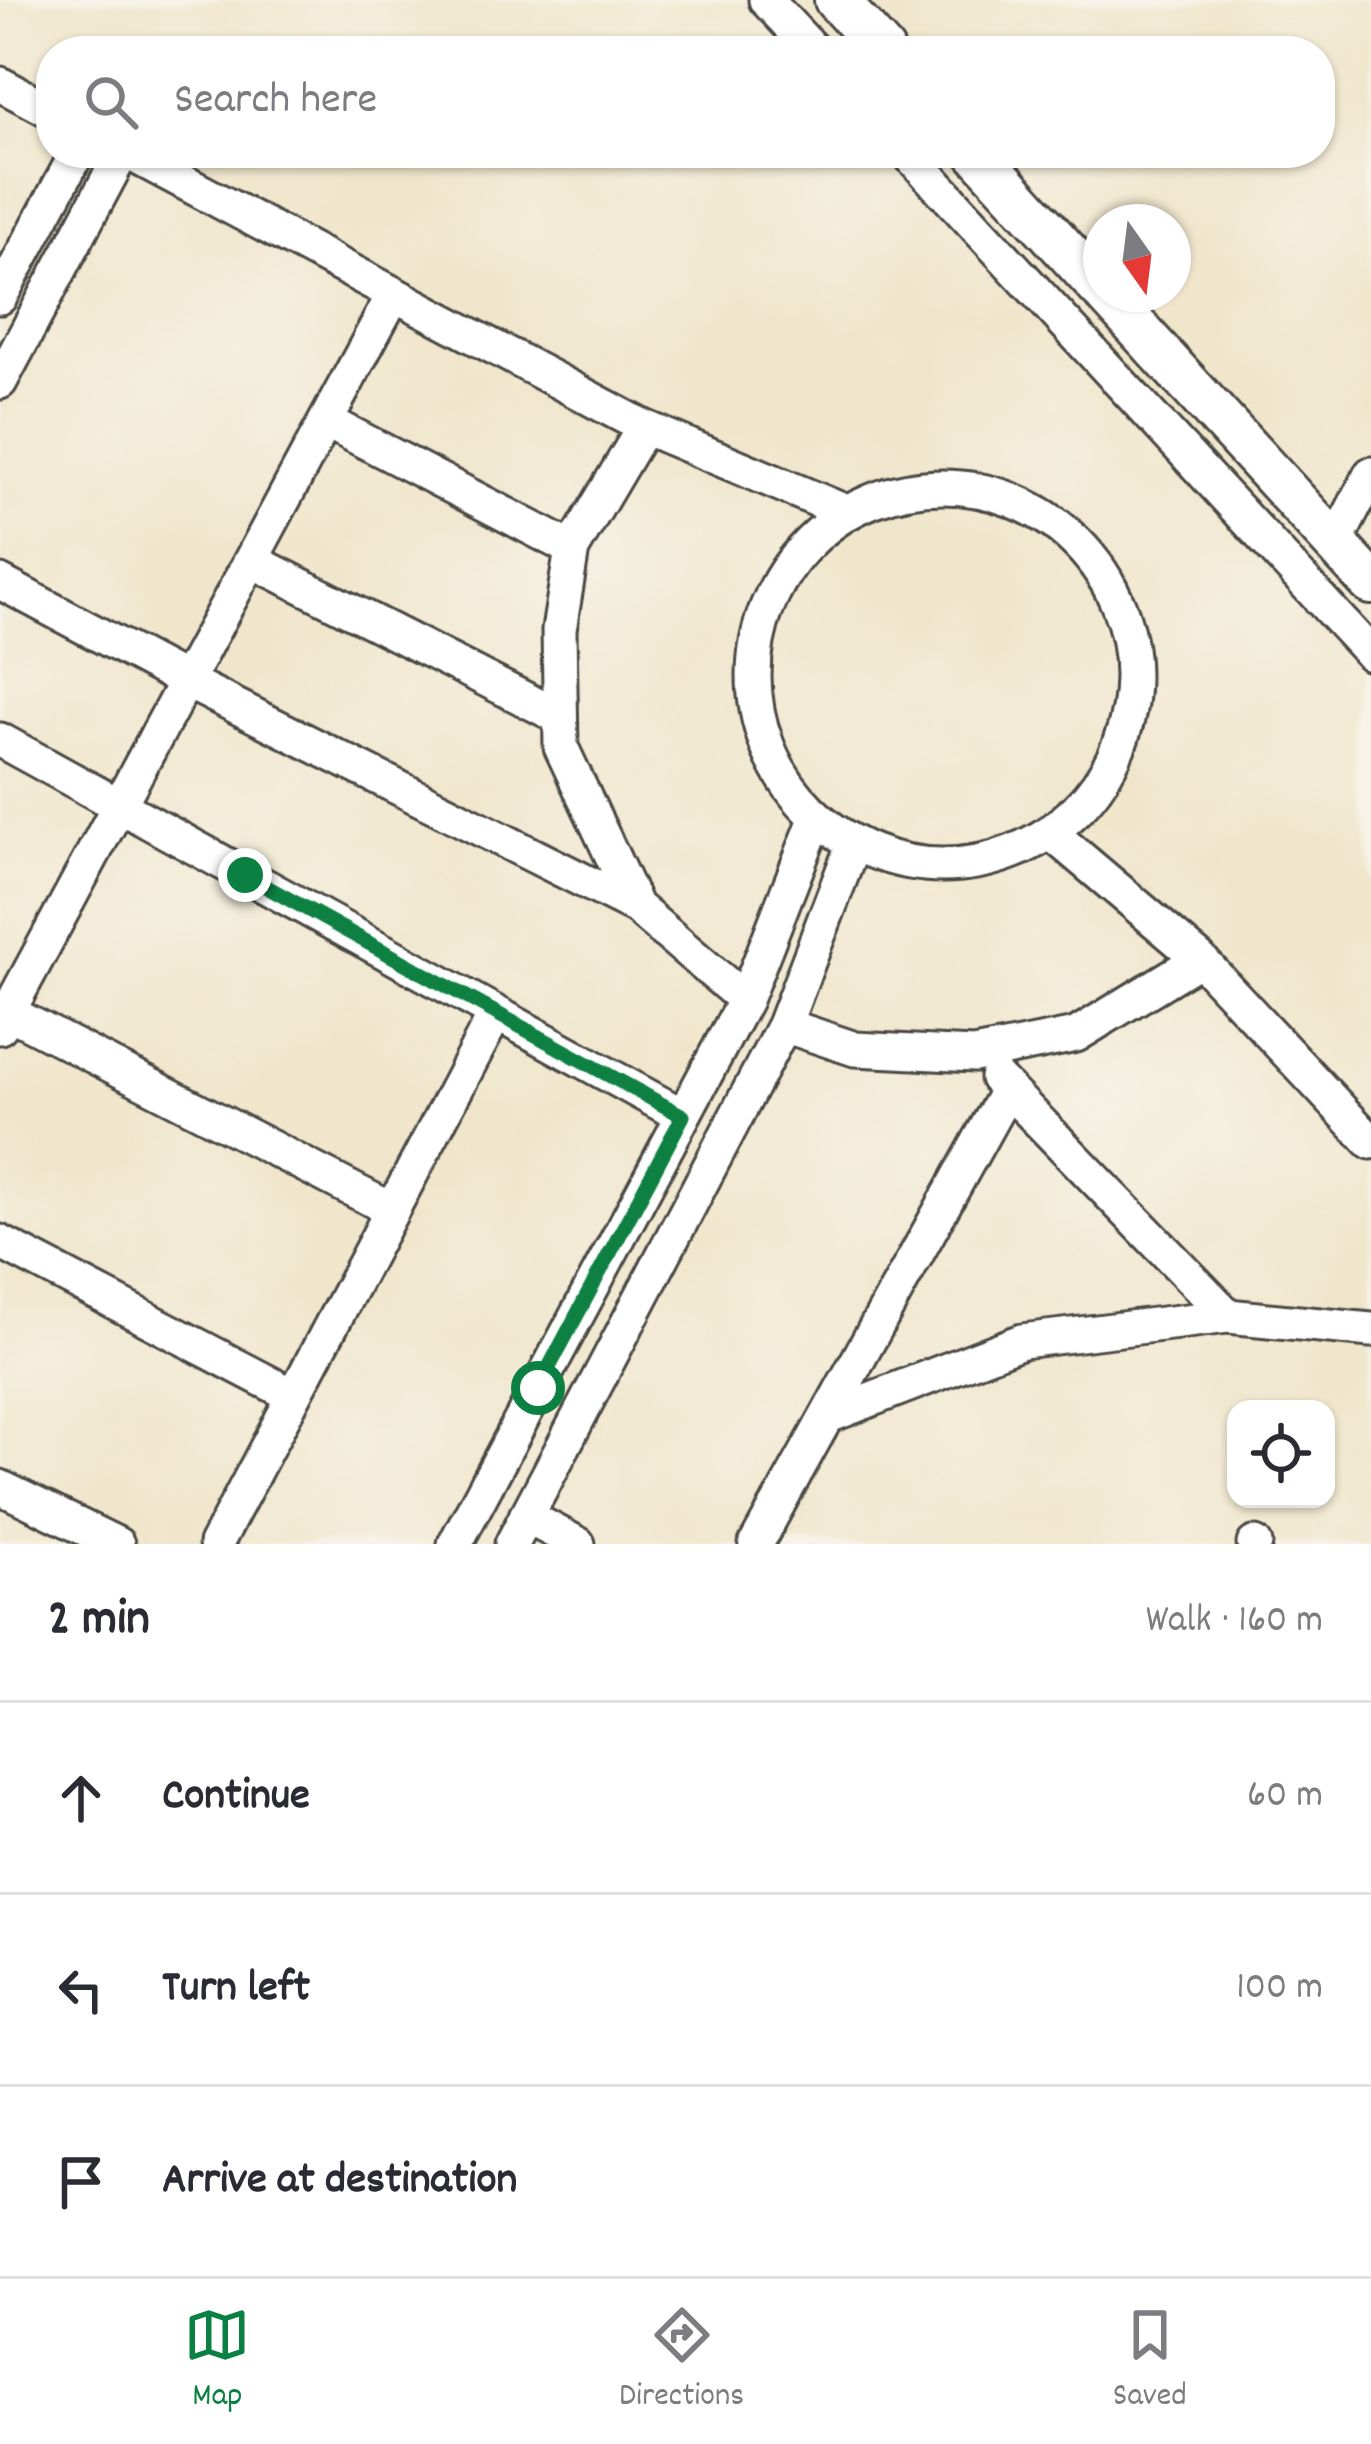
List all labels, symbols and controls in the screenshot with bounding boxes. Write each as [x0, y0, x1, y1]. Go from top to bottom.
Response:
search box [36, 36, 1335, 168]
icon: search [78, 69, 144, 135]
text: Search here [174, 70, 377, 134]
north arrow [1083, 204, 1191, 312]
route end [218, 848, 272, 902]
route start [511, 1361, 565, 1415]
map controls [1227, 1400, 1335, 1508]
button: locate [1227, 1400, 1335, 1508]
text: 2 min [48, 1586, 150, 1658]
text: Walk · 160 m [1146, 1595, 1323, 1650]
icon: ahead [48, 1765, 114, 1831]
text: Continue [162, 1766, 310, 1830]
text: 60 m [1247, 1770, 1323, 1825]
icon: left [48, 1957, 114, 2023]
text: Turn left [162, 1958, 310, 2022]
text: 100 m [1236, 1962, 1323, 2017]
icon: arrive [48, 2149, 114, 2215]
text: Arrive at destination [162, 2150, 517, 2214]
tab: Map [184, 2302, 250, 2421]
tab: Directions [619, 2302, 744, 2421]
tab: Saved [1113, 2302, 1187, 2421]

